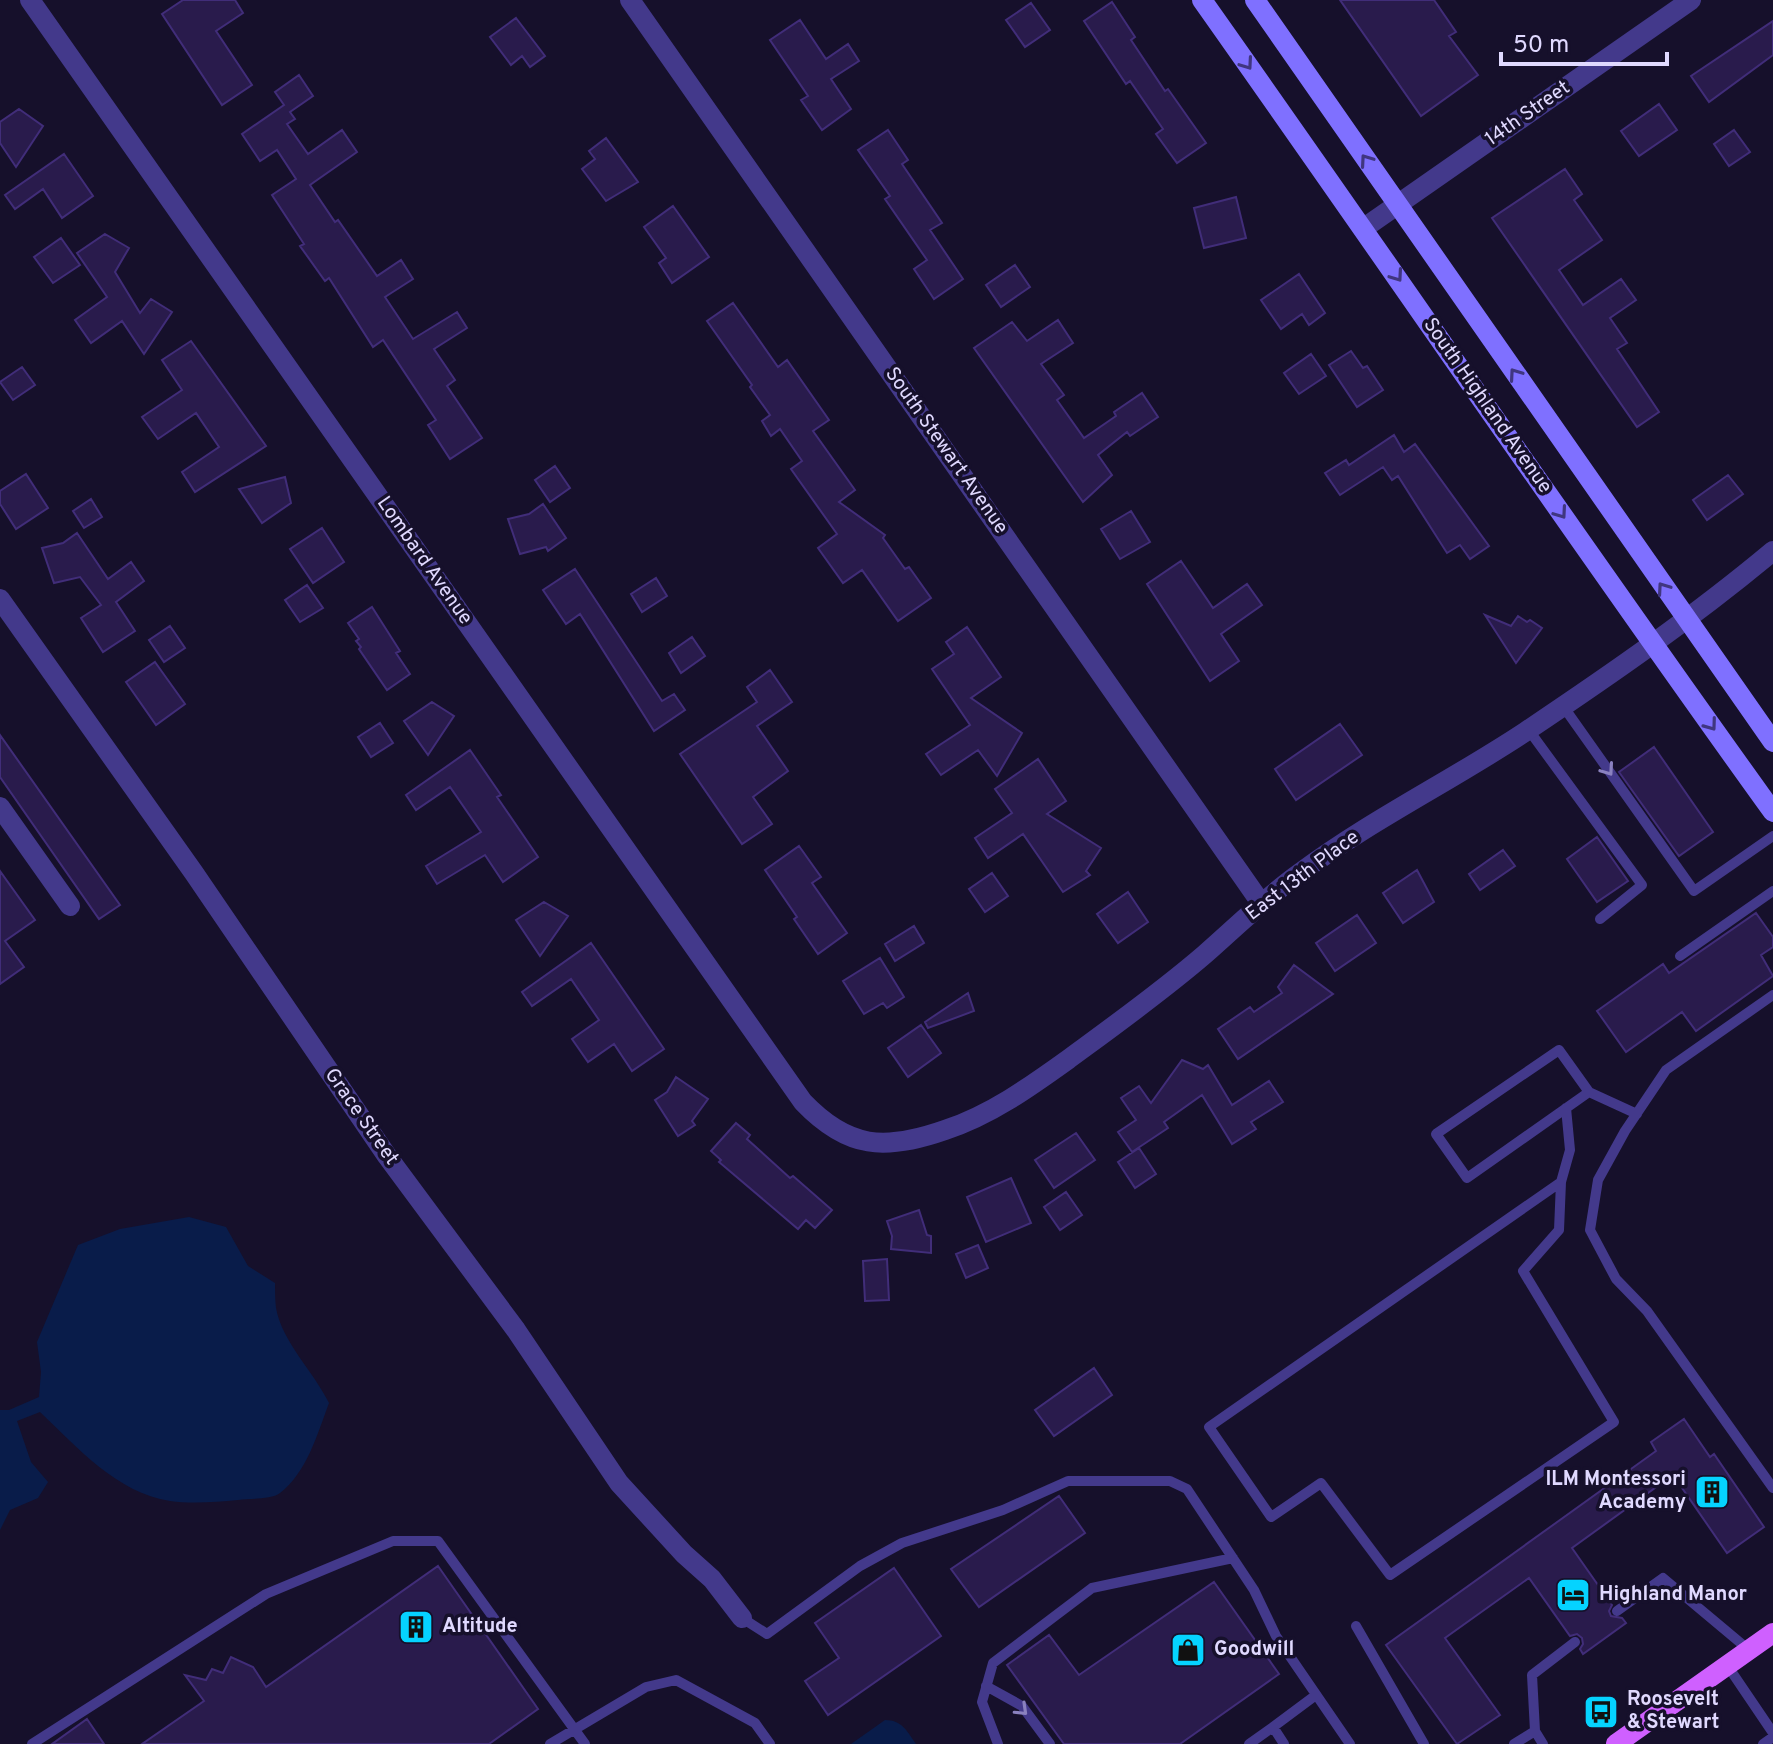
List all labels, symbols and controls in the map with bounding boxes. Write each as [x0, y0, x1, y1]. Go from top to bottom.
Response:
scale bar [1501, 16, 1667, 66]
text: 50 m [1513, 31, 1569, 61]
one-way arrow [1237, 55, 1252, 69]
street label: 14th Street [1481, 75, 1575, 153]
one-way arrow [1361, 155, 1376, 169]
one-way arrow [1387, 267, 1402, 281]
street label: South Highland Avenue [1417, 313, 1557, 499]
street label: South Stewart Avenue [879, 362, 1013, 540]
one-way arrow [1510, 368, 1525, 382]
street label: Lombard Avenue [370, 492, 478, 630]
one-way arrow [1551, 504, 1566, 518]
one-way arrow [1658, 582, 1673, 596]
one-way arrow [1701, 717, 1715, 731]
one-way arrow [1598, 761, 1613, 775]
street label: East 13th Place [1241, 825, 1365, 927]
street label: Grace Street [318, 1063, 404, 1171]
place label: ILM Montessori Academy [1546, 1467, 1686, 1516]
building icon: ILM Montessori Academy [1693, 1473, 1731, 1511]
hotel icon: Highland Manor [1554, 1576, 1592, 1614]
place label: Highland Manor [1599, 1582, 1748, 1608]
building icon: Altitude [397, 1608, 435, 1646]
place label: Altitude [442, 1614, 518, 1640]
shop icon: Goodwill [1169, 1631, 1207, 1669]
place label: Goodwill [1214, 1637, 1294, 1663]
place label: Roosevelt & Stewart [1627, 1687, 1719, 1736]
bus stop icon: Roosevelt & Stewart [1582, 1693, 1620, 1731]
one-way arrow [1013, 1701, 1027, 1716]

